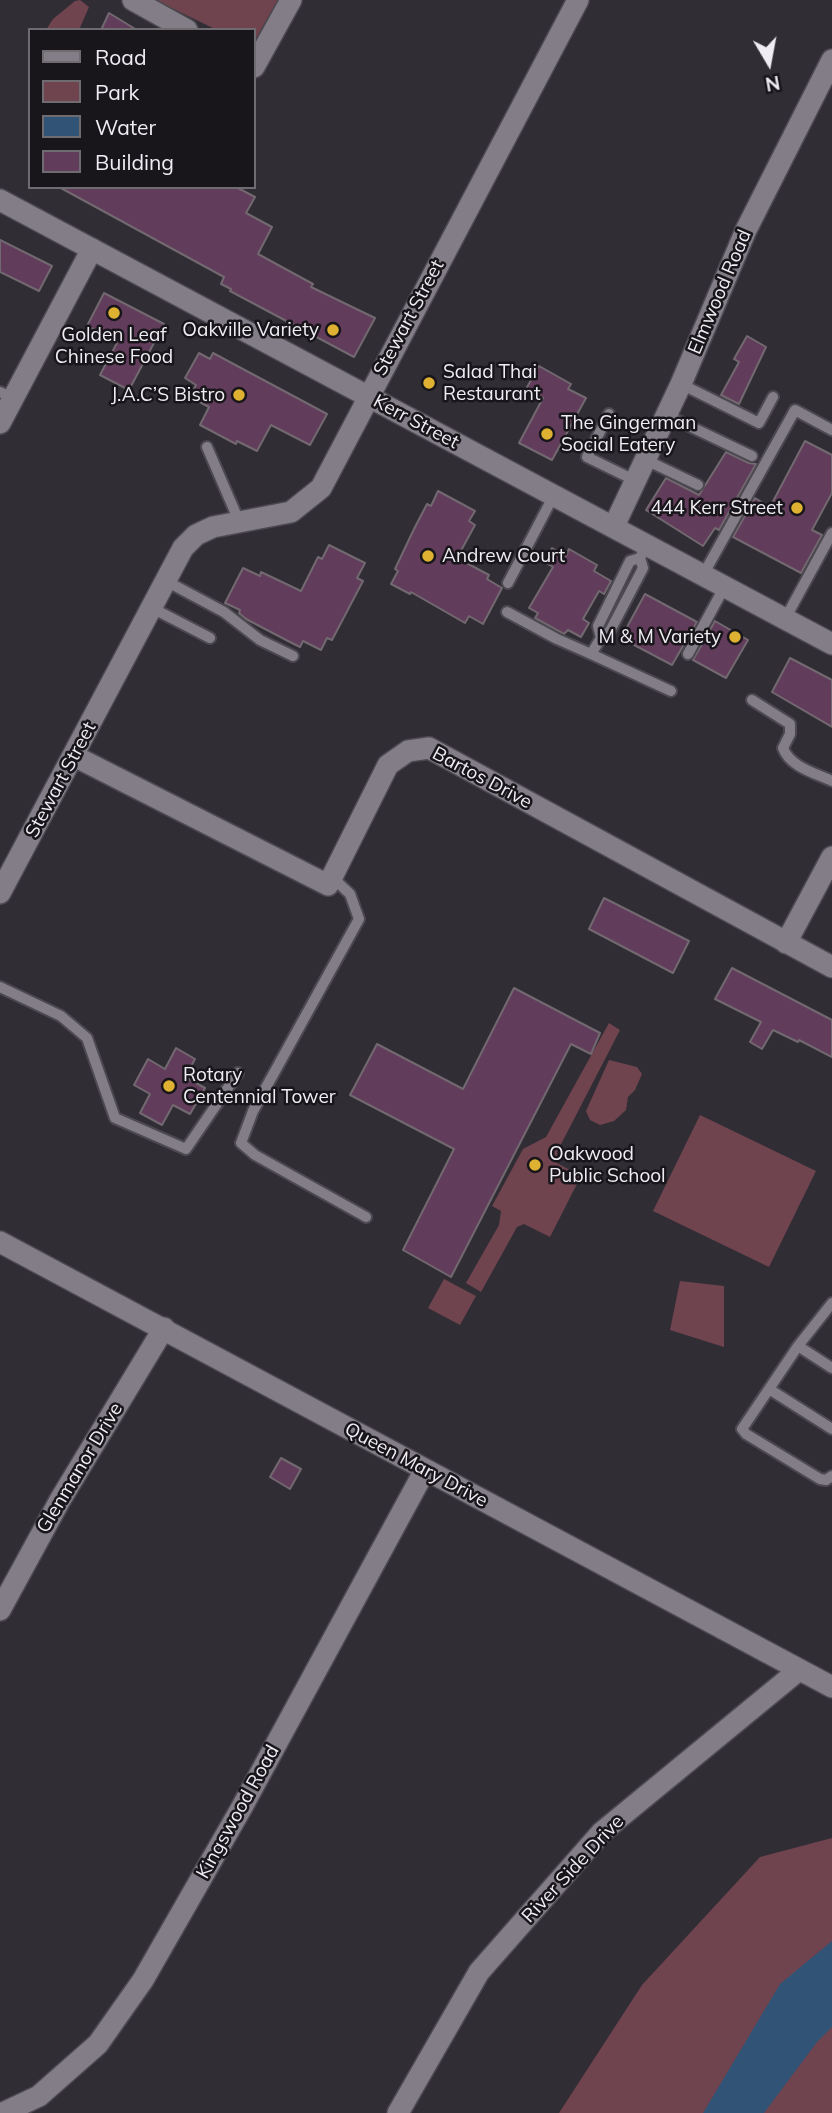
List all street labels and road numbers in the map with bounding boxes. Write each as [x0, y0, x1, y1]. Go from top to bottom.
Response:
street label: Elmwood Road [683, 226, 757, 358]
street label: Stewart Street [369, 256, 449, 380]
street label: Kerr Street [369, 390, 463, 454]
street label: Stewart Street [21, 718, 101, 842]
street label: Bartos Drive [428, 742, 536, 814]
street label: Glenmanor Drive [32, 1399, 128, 1537]
street label: Queen Mary Drive [341, 1418, 491, 1512]
street label: Kingswood Road [192, 1741, 284, 1883]
street label: River Side Drive [517, 1810, 629, 1928]

